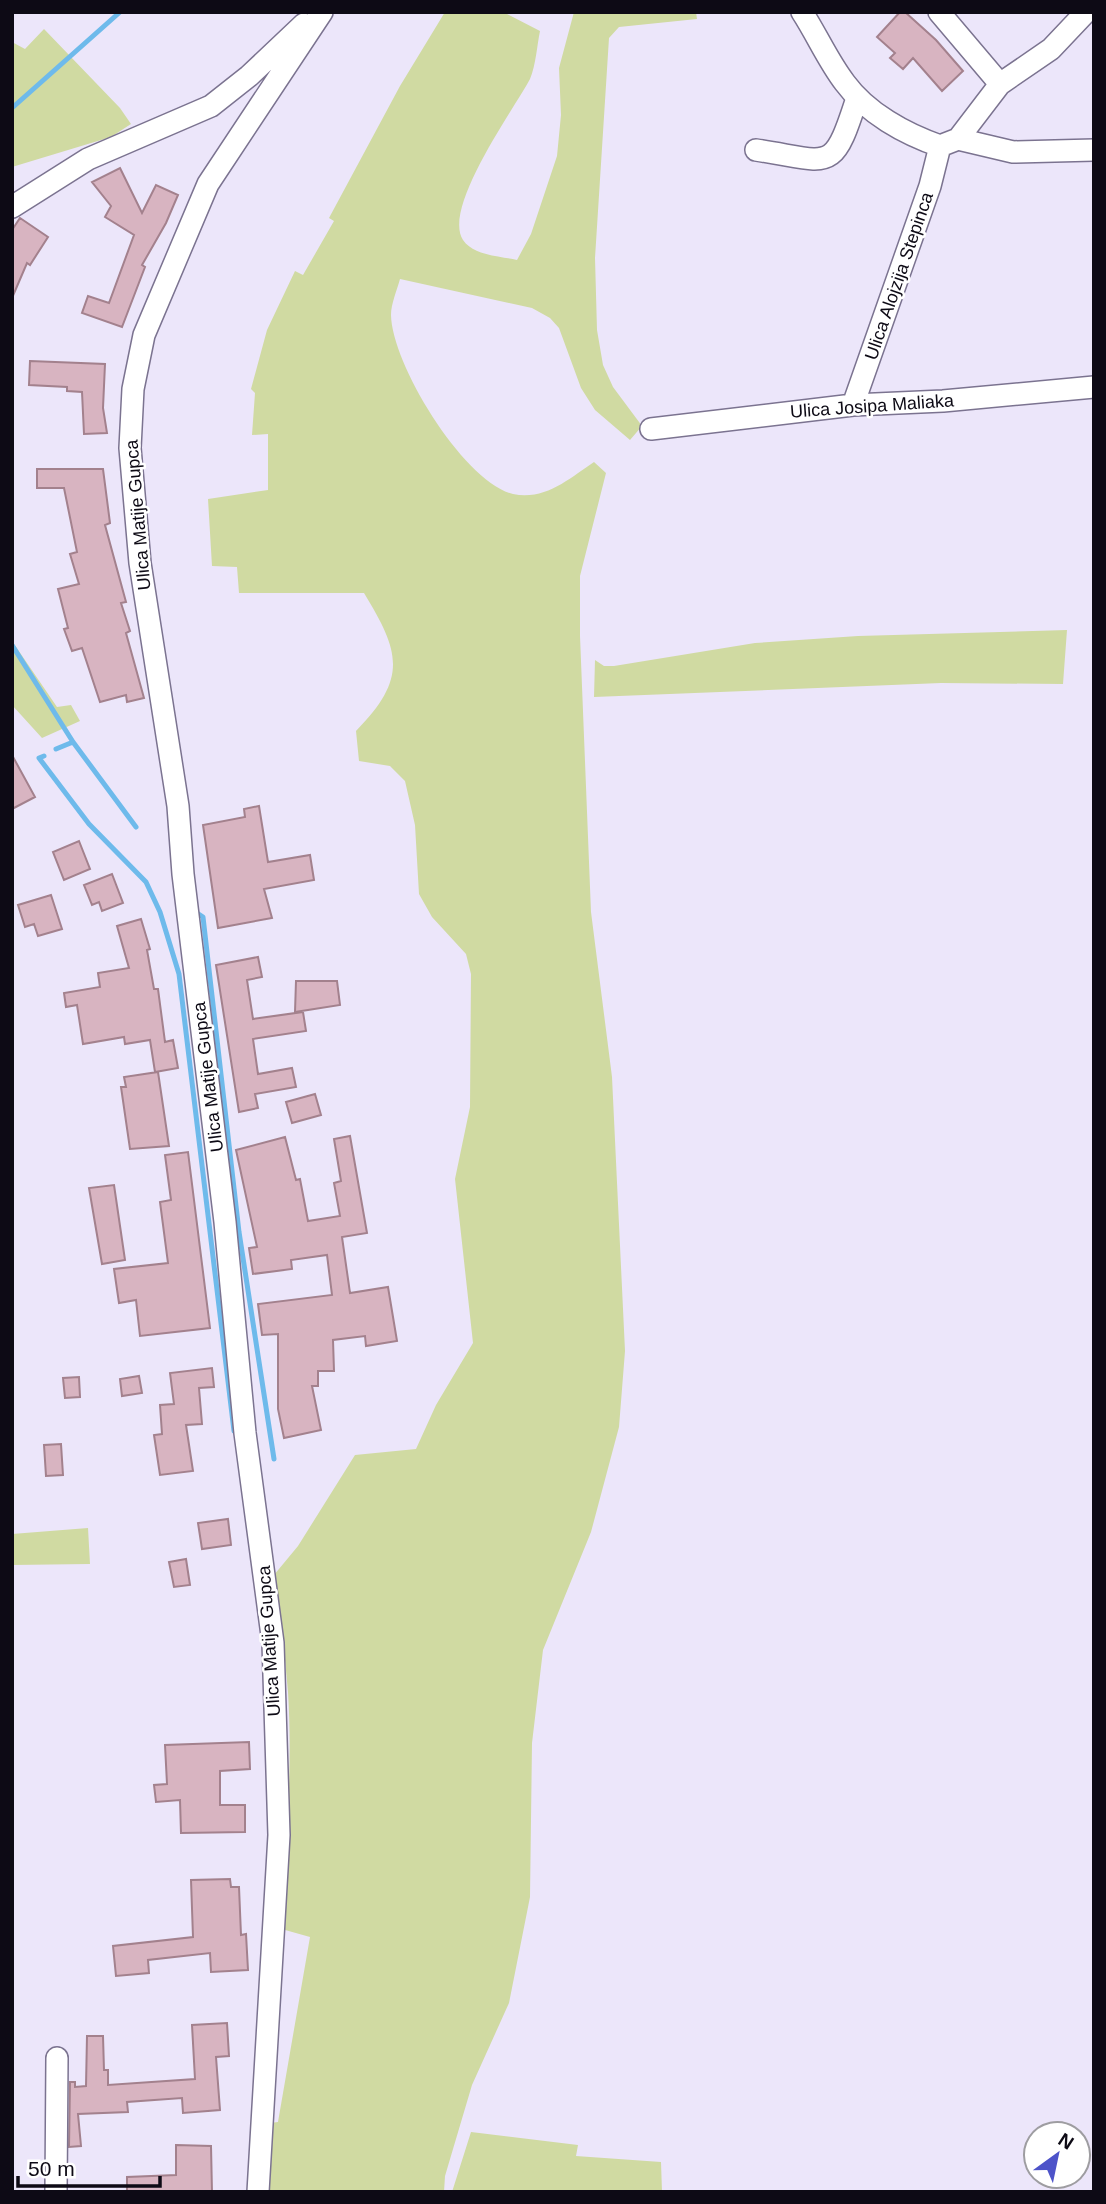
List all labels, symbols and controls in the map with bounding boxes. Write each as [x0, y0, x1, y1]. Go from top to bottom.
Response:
street label: Ulica Alojzija Stepinca [861, 189, 937, 363]
street label: Ulica Josipa Maliaka [789, 390, 956, 422]
street label: Ulica Matije Gupca [121, 438, 155, 591]
street label: Ulica Matije Gupca [189, 1000, 227, 1153]
street label: Ulica Matije Gupca [254, 1564, 284, 1717]
north arrow [1022, 2120, 1092, 2190]
text: N [1055, 2129, 1077, 2154]
scale bar [18, 2144, 159, 2188]
text: 50 m [28, 2157, 75, 2180]

